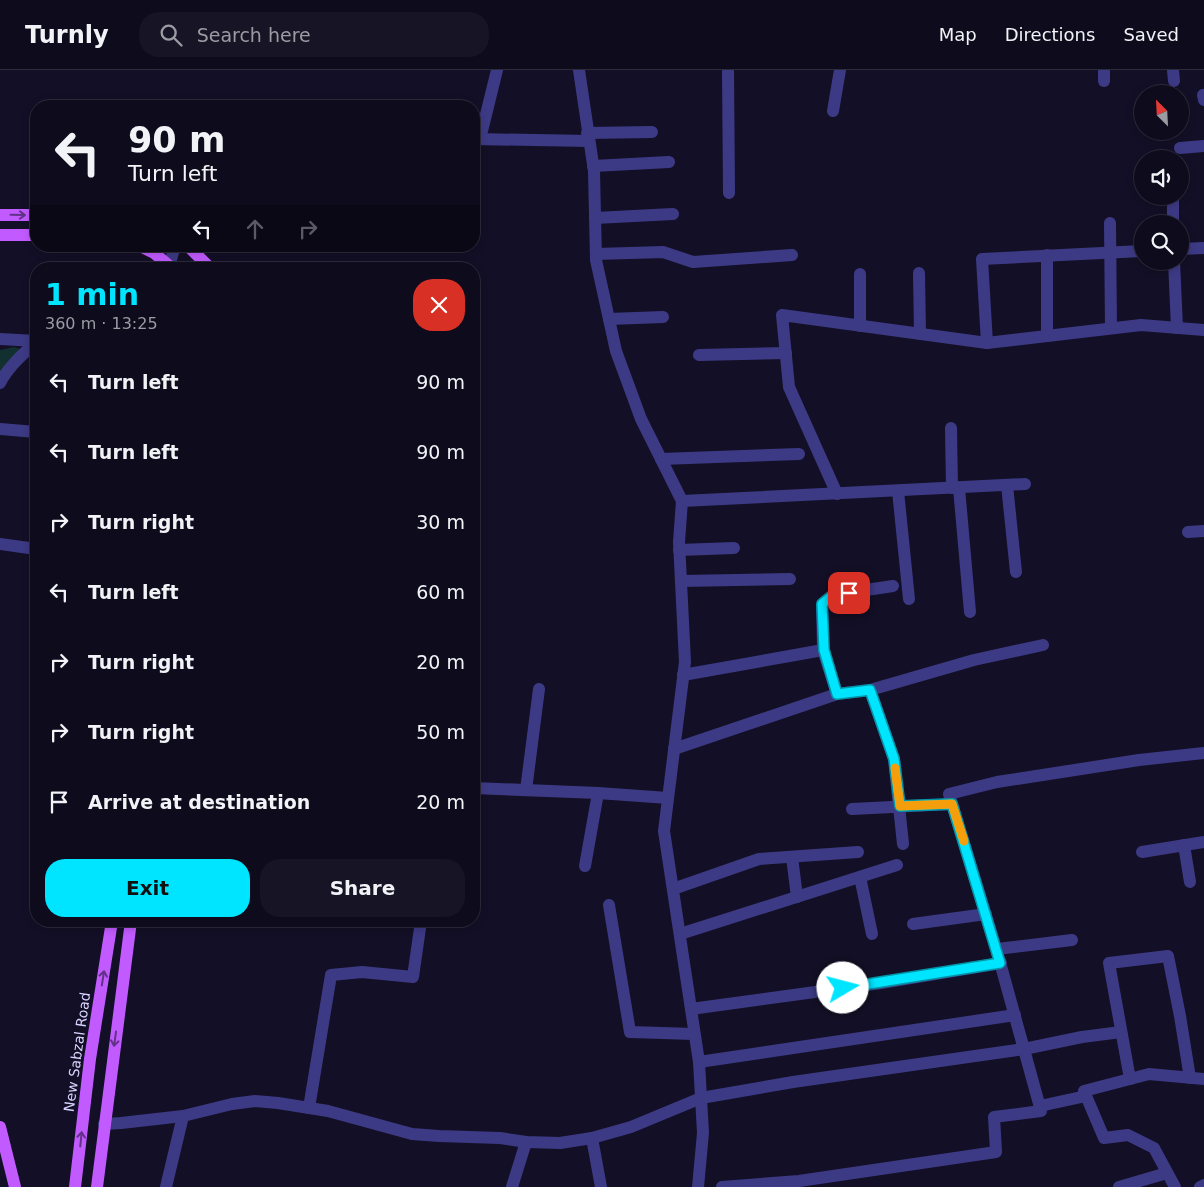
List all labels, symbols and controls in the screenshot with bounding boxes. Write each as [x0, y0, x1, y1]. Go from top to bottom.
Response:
search box [139, 12, 489, 57]
text: Turnly [25, 21, 109, 49]
icon: search [157, 21, 185, 49]
text: Search here [197, 24, 311, 46]
text: Map [939, 24, 977, 45]
text: Directions [1005, 24, 1095, 45]
text: Saved [1123, 24, 1179, 45]
north arrow [1134, 85, 1189, 140]
map controls [1134, 85, 1189, 270]
icon: left [45, 120, 110, 185]
text: 90 m [128, 120, 225, 160]
button: sound [1134, 150, 1189, 205]
text: Turn left [128, 161, 217, 186]
one-way arrow [10, 210, 26, 220]
icon: left [188, 215, 216, 243]
icon: ahead [241, 215, 269, 243]
icon: right [294, 215, 322, 243]
button: search [1134, 215, 1189, 270]
text: 1 min [45, 277, 139, 312]
button: close [413, 279, 465, 331]
text: 360 m · 13:25 [45, 314, 158, 333]
icon: left [45, 368, 73, 396]
text: Turn left [88, 371, 179, 393]
text: 90 m [416, 371, 465, 393]
icon: left [45, 438, 73, 466]
text: Turn left [88, 441, 179, 463]
text: 90 m [416, 441, 465, 463]
icon: right [45, 508, 73, 536]
text: Turn right [88, 511, 194, 533]
text: 30 m [416, 511, 465, 533]
pin [828, 572, 870, 614]
icon: left [45, 578, 73, 606]
icon: arrive [835, 579, 863, 607]
text: Turn left [88, 581, 179, 603]
text: 60 m [416, 581, 465, 603]
icon: right [45, 648, 73, 676]
text: Turn right [88, 651, 194, 673]
text: 20 m [416, 651, 465, 673]
icon: right [45, 718, 73, 746]
text: Turn right [88, 721, 194, 743]
text: 50 m [416, 721, 465, 743]
icon: arrive [45, 788, 73, 816]
text: Arrive at destination [88, 791, 310, 813]
text: 20 m [416, 791, 465, 813]
button: Exit [45, 859, 250, 917]
button: Share [260, 859, 465, 917]
position arrow [816, 961, 868, 1013]
one-way arrow [98, 970, 108, 986]
street label: New Sabzal Road [61, 991, 93, 1113]
one-way arrow [110, 1031, 120, 1047]
one-way arrow [76, 1131, 86, 1147]

